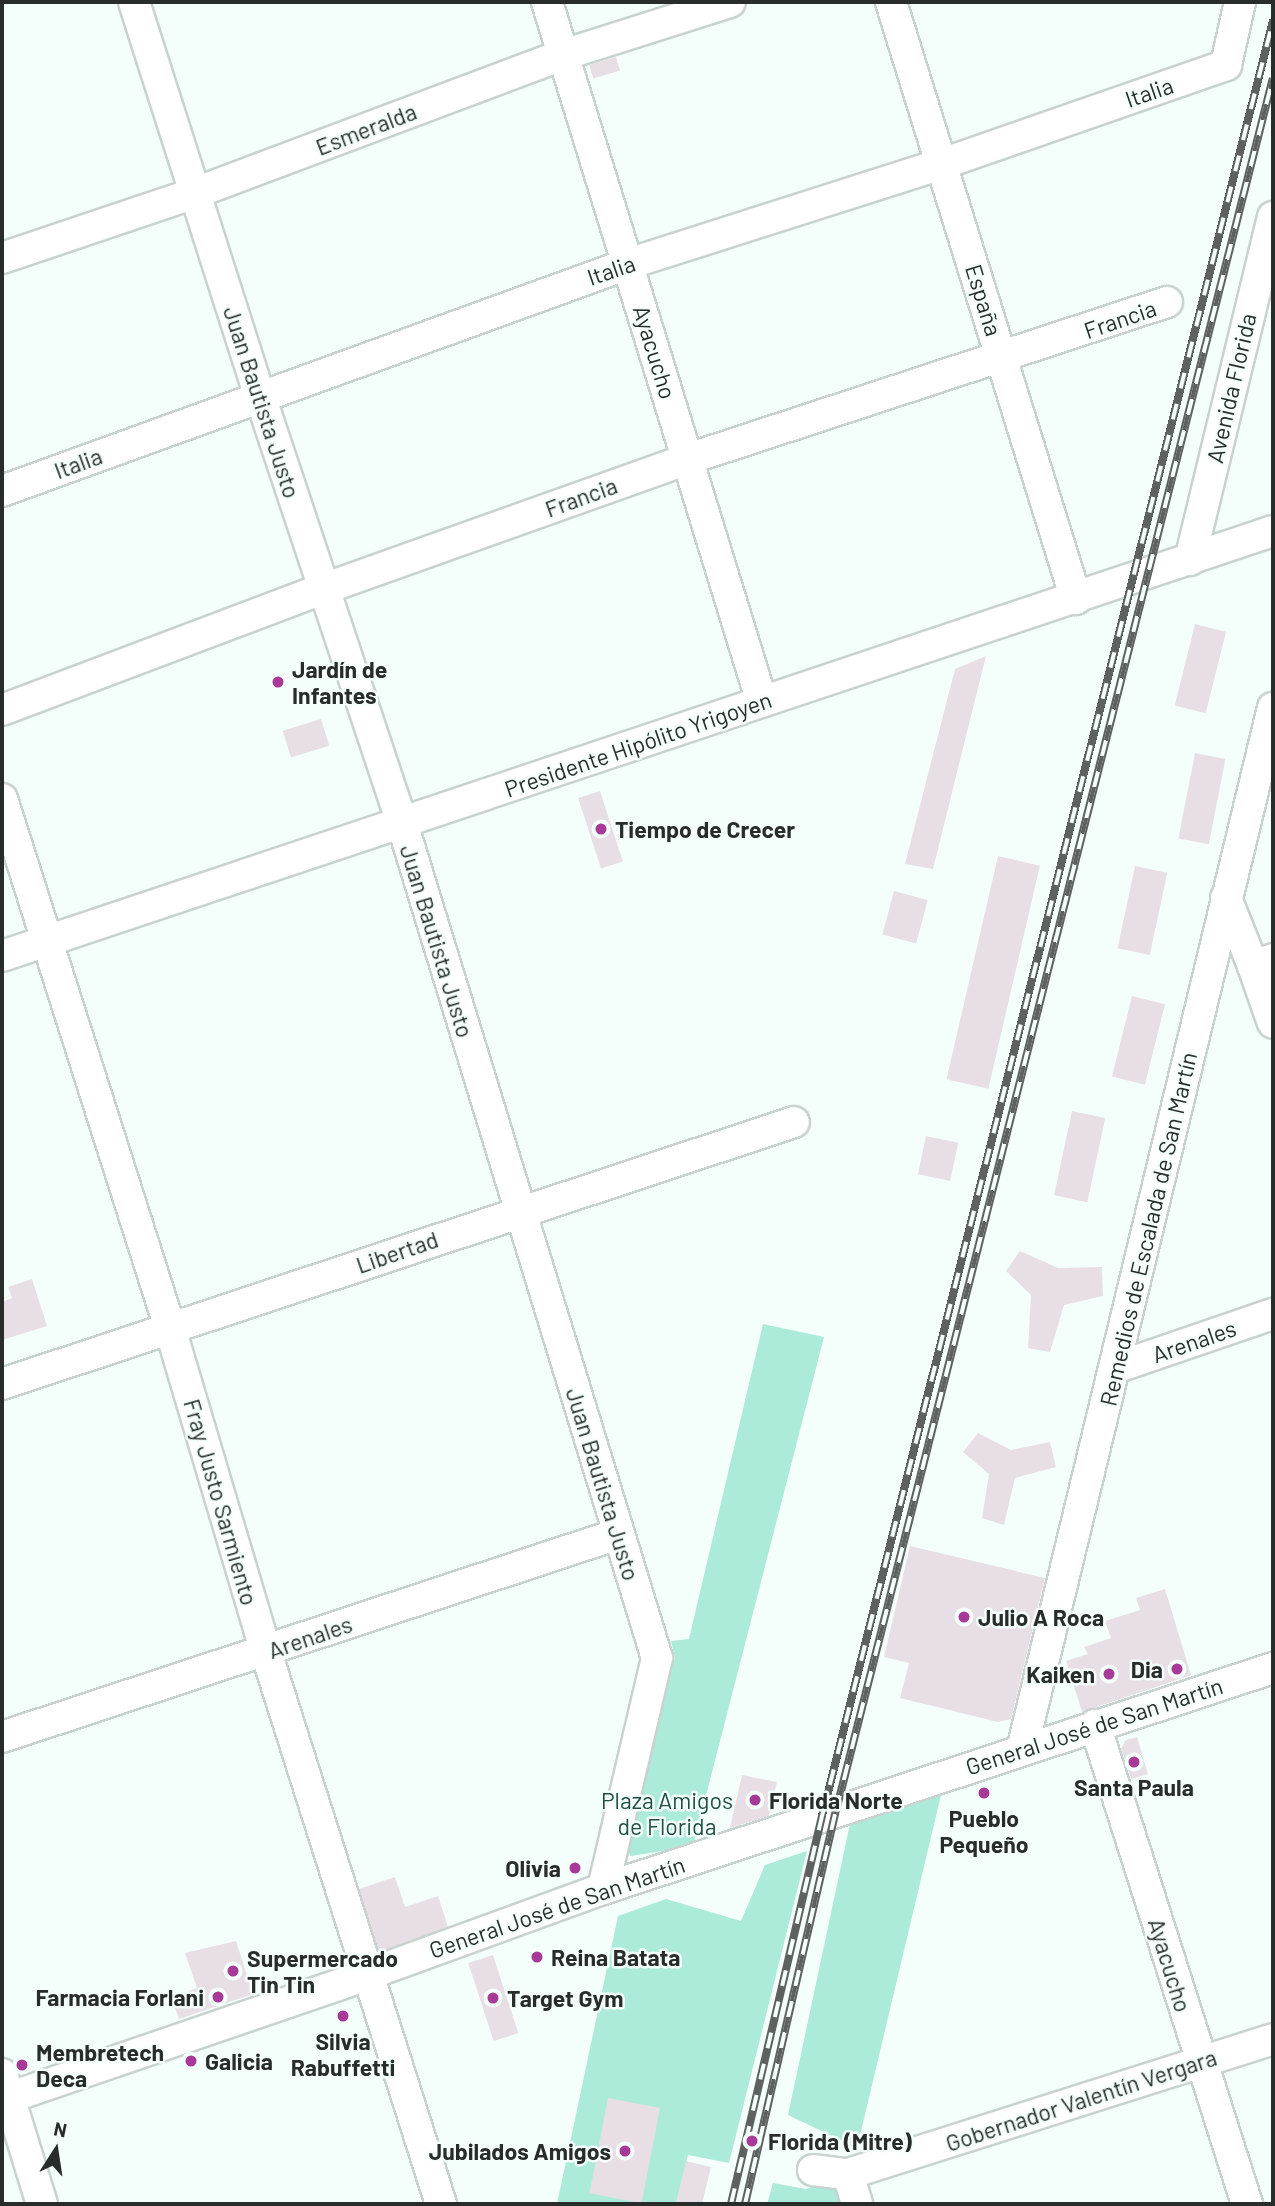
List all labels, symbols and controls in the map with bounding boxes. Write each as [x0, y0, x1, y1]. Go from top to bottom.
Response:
street label: Italia [1121, 71, 1177, 113]
street label: Esmeralda [312, 97, 420, 161]
street label: Italia [583, 249, 639, 291]
street label: España [960, 261, 1008, 339]
street label: Francia [1080, 294, 1160, 344]
street label: Ayacucho [628, 302, 682, 402]
street label: Juan Bautista Justo [218, 303, 306, 501]
street label: Avenida Florida [1200, 310, 1262, 466]
street label: Italia [50, 442, 106, 484]
street label: Francia [541, 471, 621, 523]
place label: Jardín de Infantes [292, 655, 387, 709]
marker: Jardín de Infantes [270, 674, 286, 690]
street label: Presidente Hipólito Yrigoyen [501, 685, 775, 803]
place label: Tiempo de Crecer [615, 815, 795, 843]
marker: Tiempo de Crecer [593, 821, 609, 837]
street label: Juan Bautista Justo [395, 841, 479, 1041]
street label: Remedios de Escalada de San Martín [1094, 1049, 1202, 1409]
street label: Libertad [352, 1225, 442, 1279]
street label: Arenales [1148, 1314, 1240, 1368]
street label: Juan Bautista Justo [561, 1384, 645, 1584]
street label: Fray Justo Sarmiento [178, 1396, 264, 1608]
place label: Julio A Roca [978, 1603, 1104, 1631]
marker: Julio A Roca [956, 1609, 972, 1625]
street label: Arenales [264, 1610, 356, 1664]
place label: Dia [1131, 1655, 1163, 1683]
place label: Kaiken [1026, 1660, 1095, 1688]
marker: Dia [1169, 1661, 1185, 1677]
marker: Kaiken [1101, 1666, 1117, 1682]
street label: General José de San Martín [962, 1671, 1226, 1781]
marker: Santa Paula [1126, 1754, 1142, 1770]
place label: Santa Paula [1074, 1773, 1194, 1801]
marker: Pueblo Pequeño [976, 1785, 992, 1801]
park label: Plaza Amigos de Florida [601, 1786, 733, 1840]
place label: Florida Norte [769, 1786, 903, 1814]
marker: Florida Norte [747, 1792, 763, 1808]
place label: Pueblo Pequeño [939, 1804, 1029, 1858]
street label: General José de San Martín [426, 1850, 688, 1964]
place label: Olivia [505, 1854, 561, 1882]
marker: Olivia [567, 1860, 583, 1876]
street label: Ayacucho [1143, 1915, 1197, 2015]
place label: Reina Batata [551, 1943, 680, 1971]
place label: Supermercado Tin Tin [247, 1944, 398, 1998]
marker: Reina Batata [529, 1949, 545, 1965]
marker: Supermercado Tin Tin [225, 1963, 241, 1979]
place label: Farmacia Forlani [36, 1983, 204, 2011]
place label: Target Gym [507, 1984, 623, 2012]
marker: Farmacia Forlani [210, 1989, 226, 2005]
marker: Target Gym [485, 1990, 501, 2006]
marker: Silvia Rabuffetti [335, 2008, 351, 2024]
place label: Silvia Rabuffetti [291, 2027, 395, 2081]
place label: Membretech Deca [36, 2038, 164, 2092]
street label: Gobernador Valentín Vergara [942, 2043, 1220, 2157]
place label: Galicia [205, 2047, 273, 2075]
marker: Galicia [183, 2053, 199, 2069]
marker: Membretech Deca [14, 2057, 30, 2073]
north arrow [21, 2115, 91, 2185]
text: N [52, 2116, 69, 2142]
place label: Florida (Mitre) [768, 2127, 912, 2155]
marker: Florida (Mitre) [742, 2131, 762, 2151]
place label: Jubilados Amigos [429, 2137, 611, 2165]
marker: Jubilados Amigos [617, 2143, 633, 2159]

